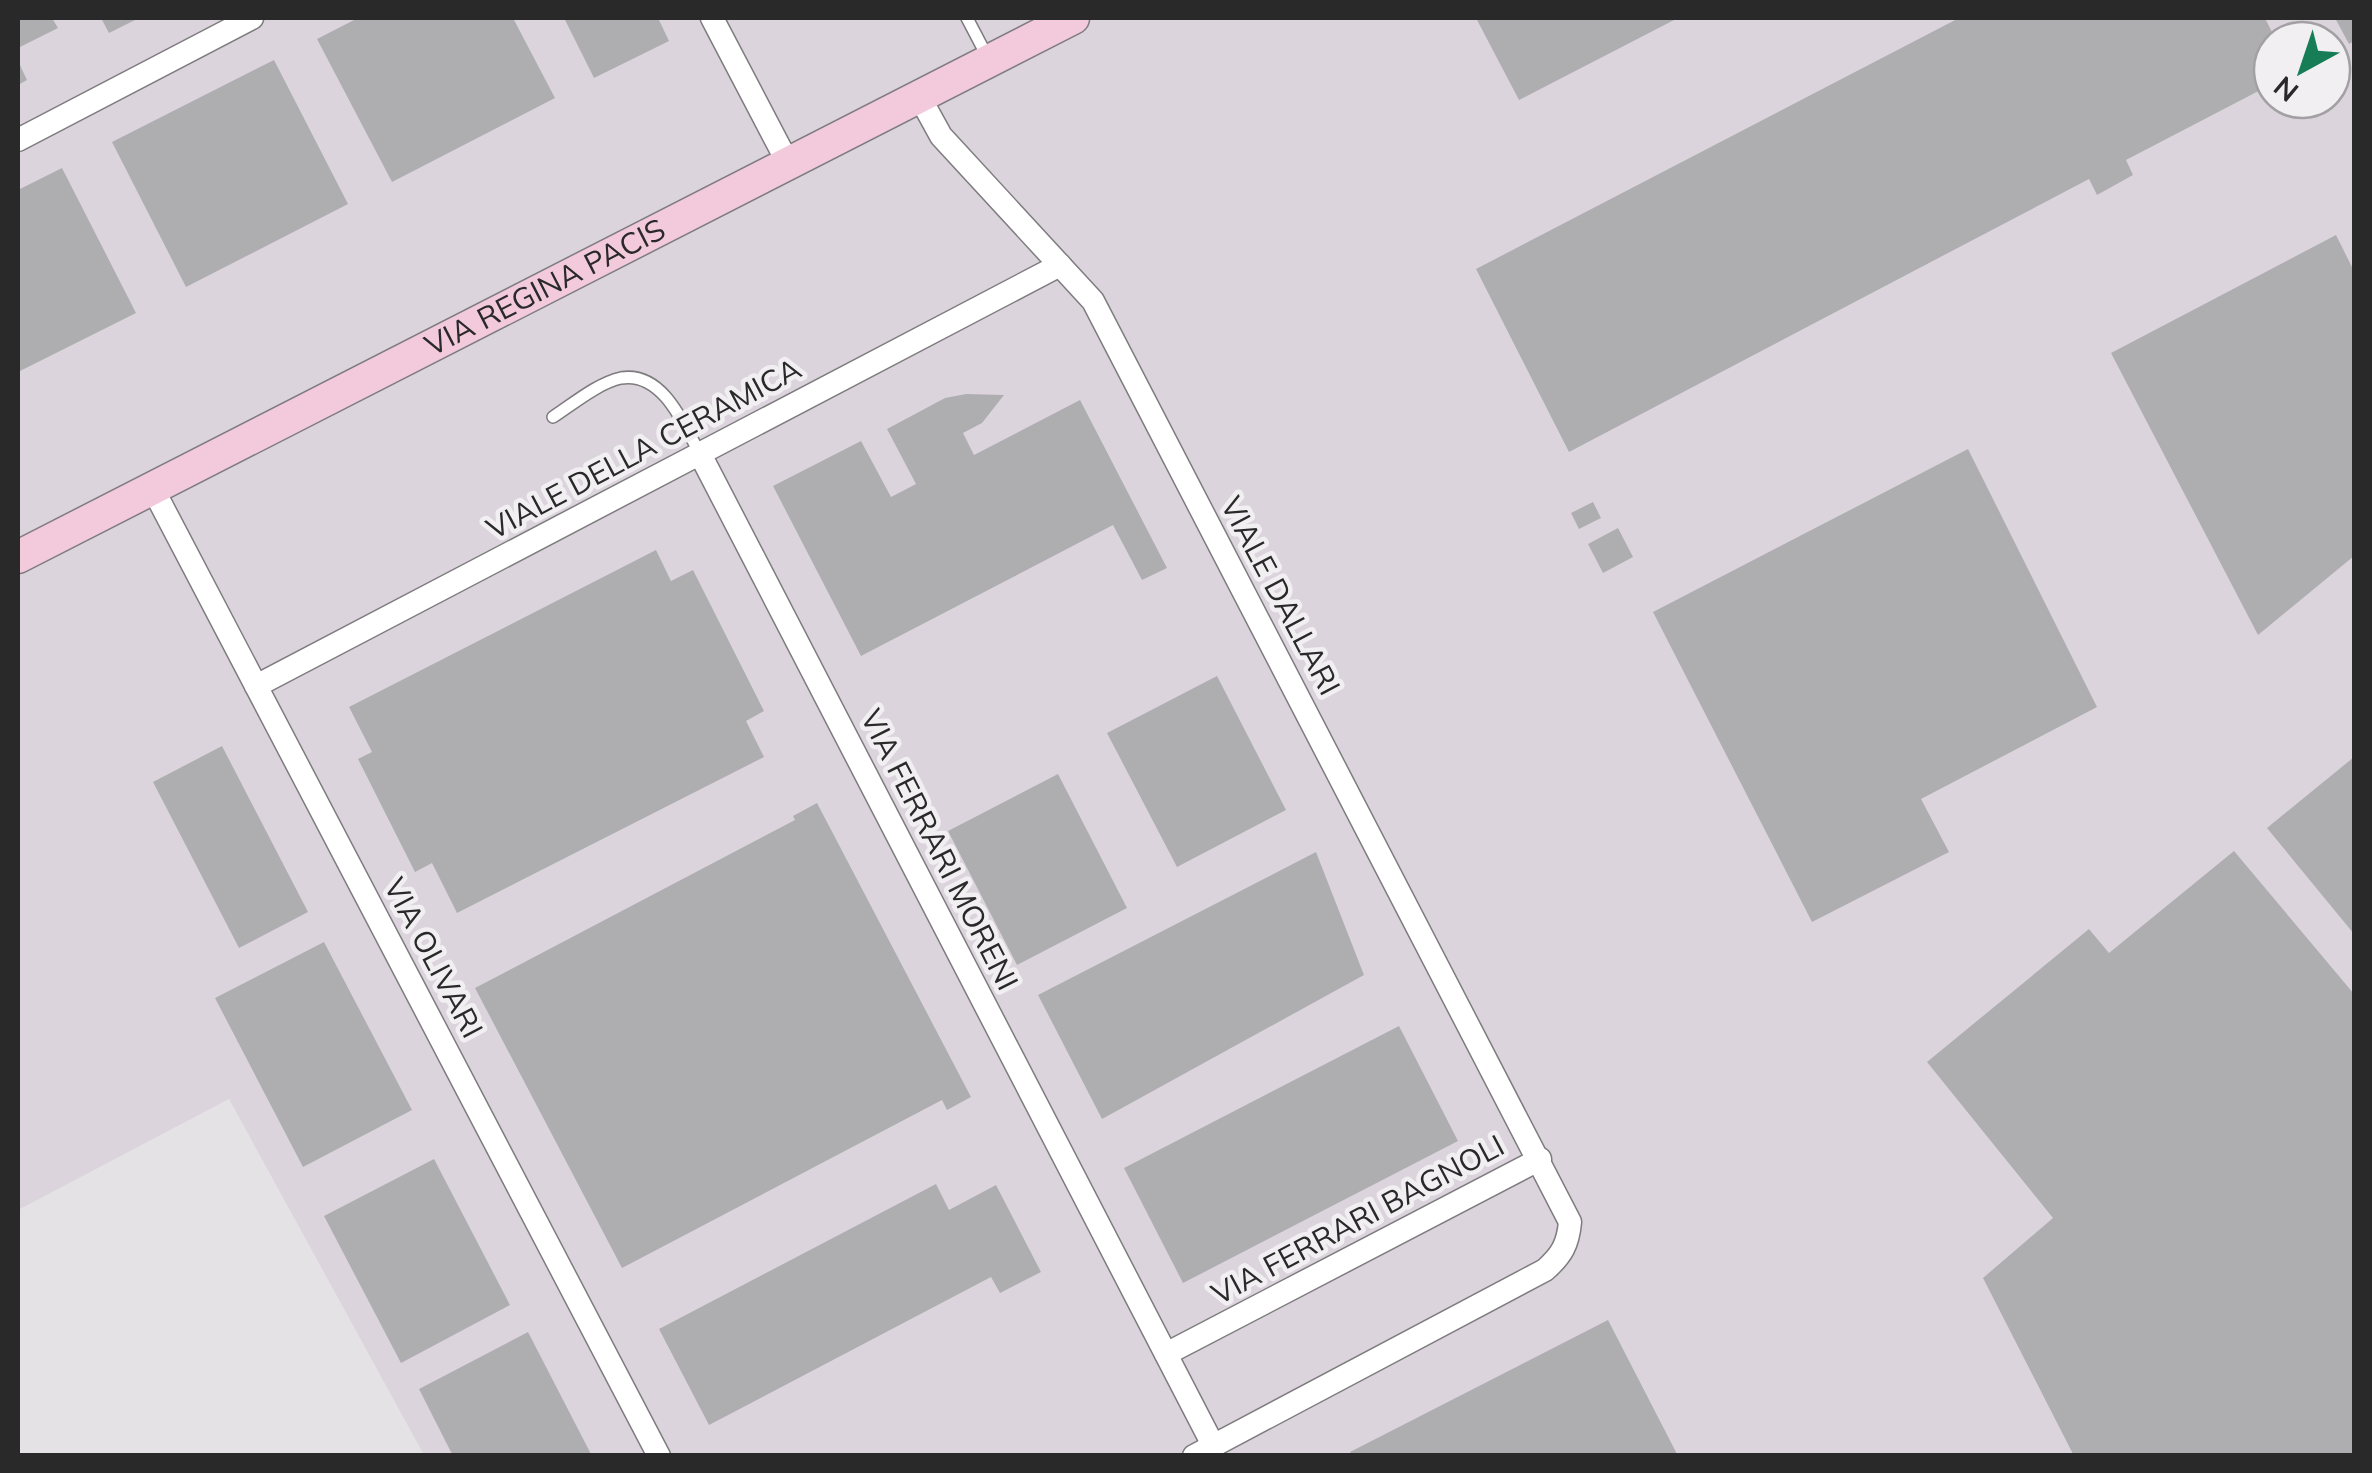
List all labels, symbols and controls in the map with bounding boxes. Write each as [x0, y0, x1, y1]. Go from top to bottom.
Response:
north arrow [2252, 20, 2352, 120]
text: N [2266, 69, 2305, 110]
street label: VIA REGINA PACIS [418, 210, 671, 364]
street label: VIALE DELLA CERAMICA [480, 349, 807, 547]
street label: VIALE DALLARI [1213, 490, 1349, 701]
street label: VIA FERRARI MORENI [853, 703, 1027, 996]
street label: VIA OLIVARI [376, 871, 492, 1044]
street label: VIA FERRARI BAGNOLI [1205, 1126, 1510, 1312]

